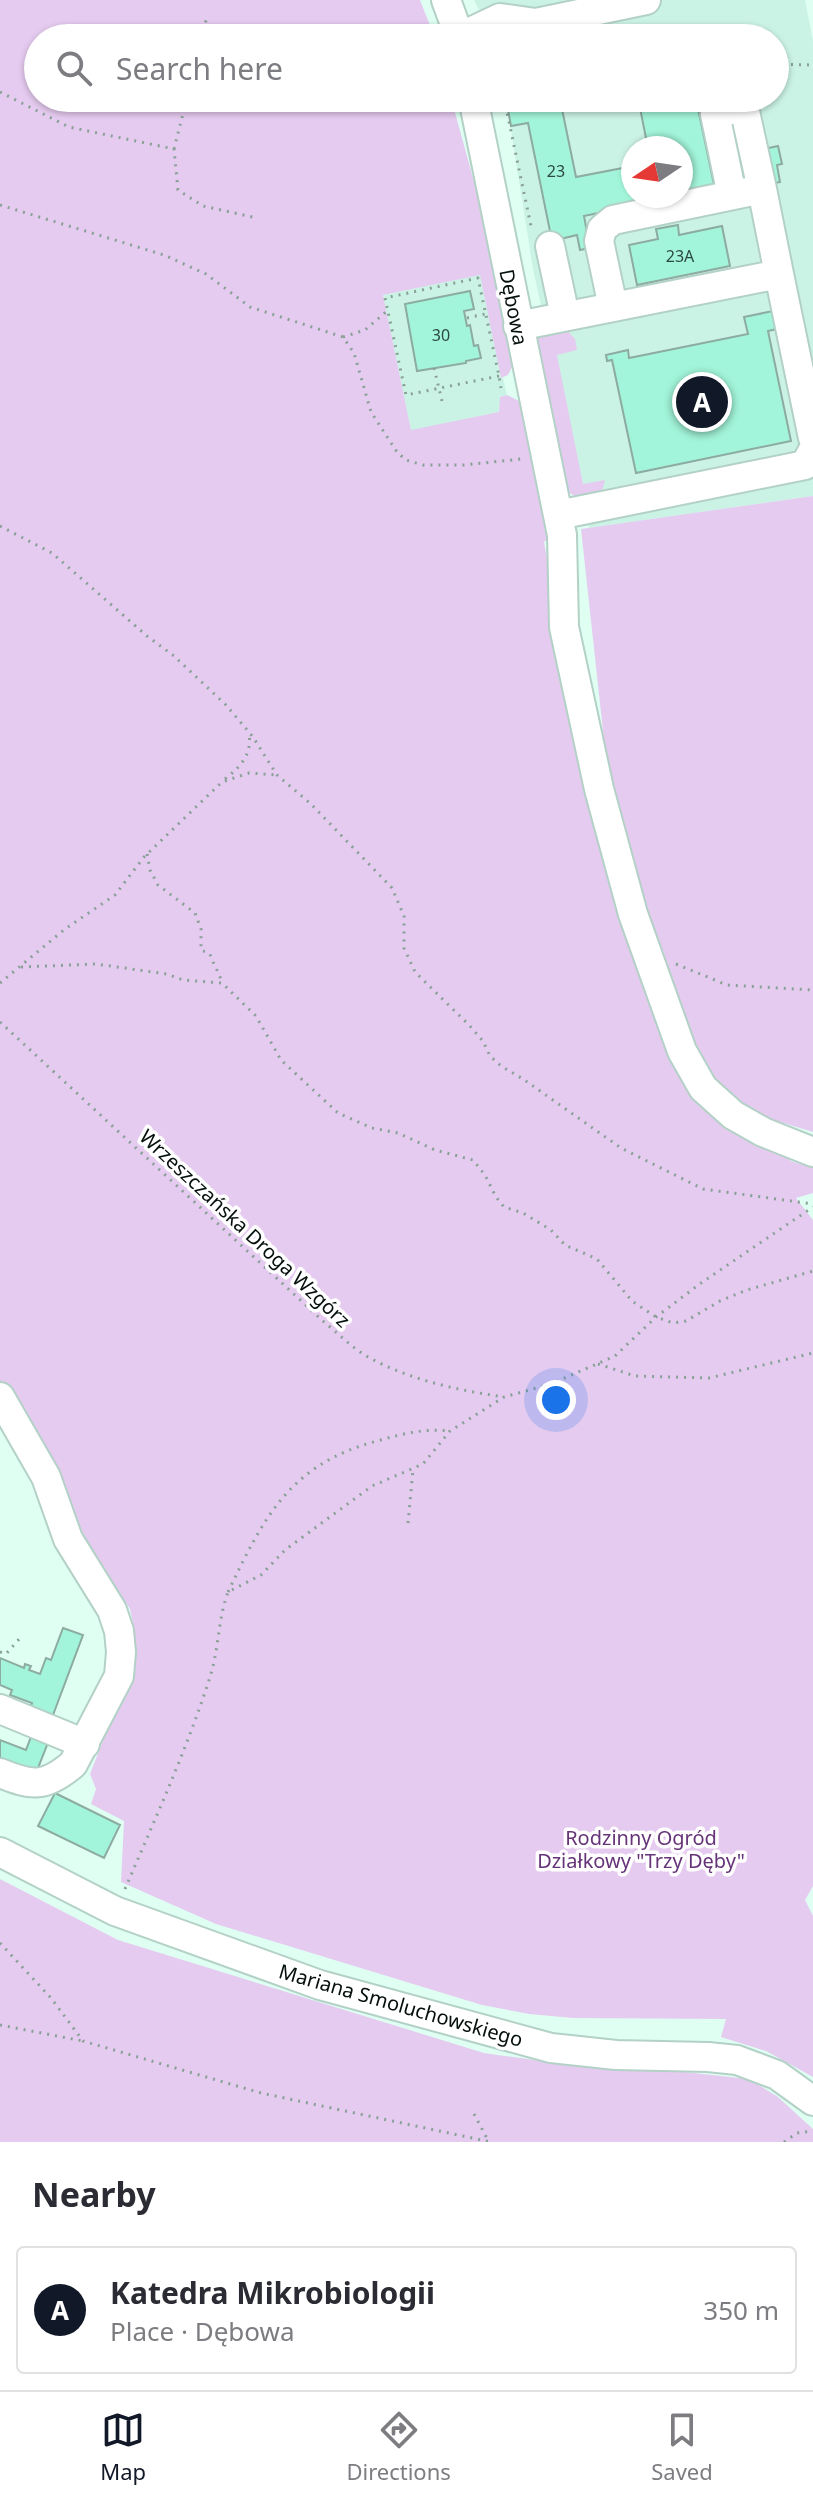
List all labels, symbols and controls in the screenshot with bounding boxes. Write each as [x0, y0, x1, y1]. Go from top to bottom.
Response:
search box [24, 24, 789, 112]
icon: search [52, 46, 96, 90]
text: Search here [116, 48, 283, 89]
north arrow [621, 136, 693, 208]
house number: 23 [547, 160, 565, 182]
house number: 23A [666, 245, 695, 267]
street label: Dębowa [493, 267, 535, 347]
house number: 30 [432, 324, 450, 346]
pin: A [676, 372, 728, 432]
street label: Wrzeszczańska Droga Wzgórz [134, 1123, 356, 1333]
your location [536, 1380, 576, 1420]
park label: Rodzinny Ogród Działkowy "Trzy Dęby" [537, 1824, 745, 1874]
street label: Mariana Smoluchowskiego [276, 1957, 526, 2053]
text: Nearby [32, 2171, 156, 2217]
text: Katedra Mikrobiologii [110, 2272, 435, 2313]
text: A [51, 2292, 69, 2328]
text: 350 m [703, 2292, 779, 2328]
text: Place · Dębowa [110, 2313, 295, 2349]
tab: Map [100, 2408, 146, 2486]
tab: Directions [346, 2408, 451, 2486]
tab: Saved [651, 2408, 713, 2486]

